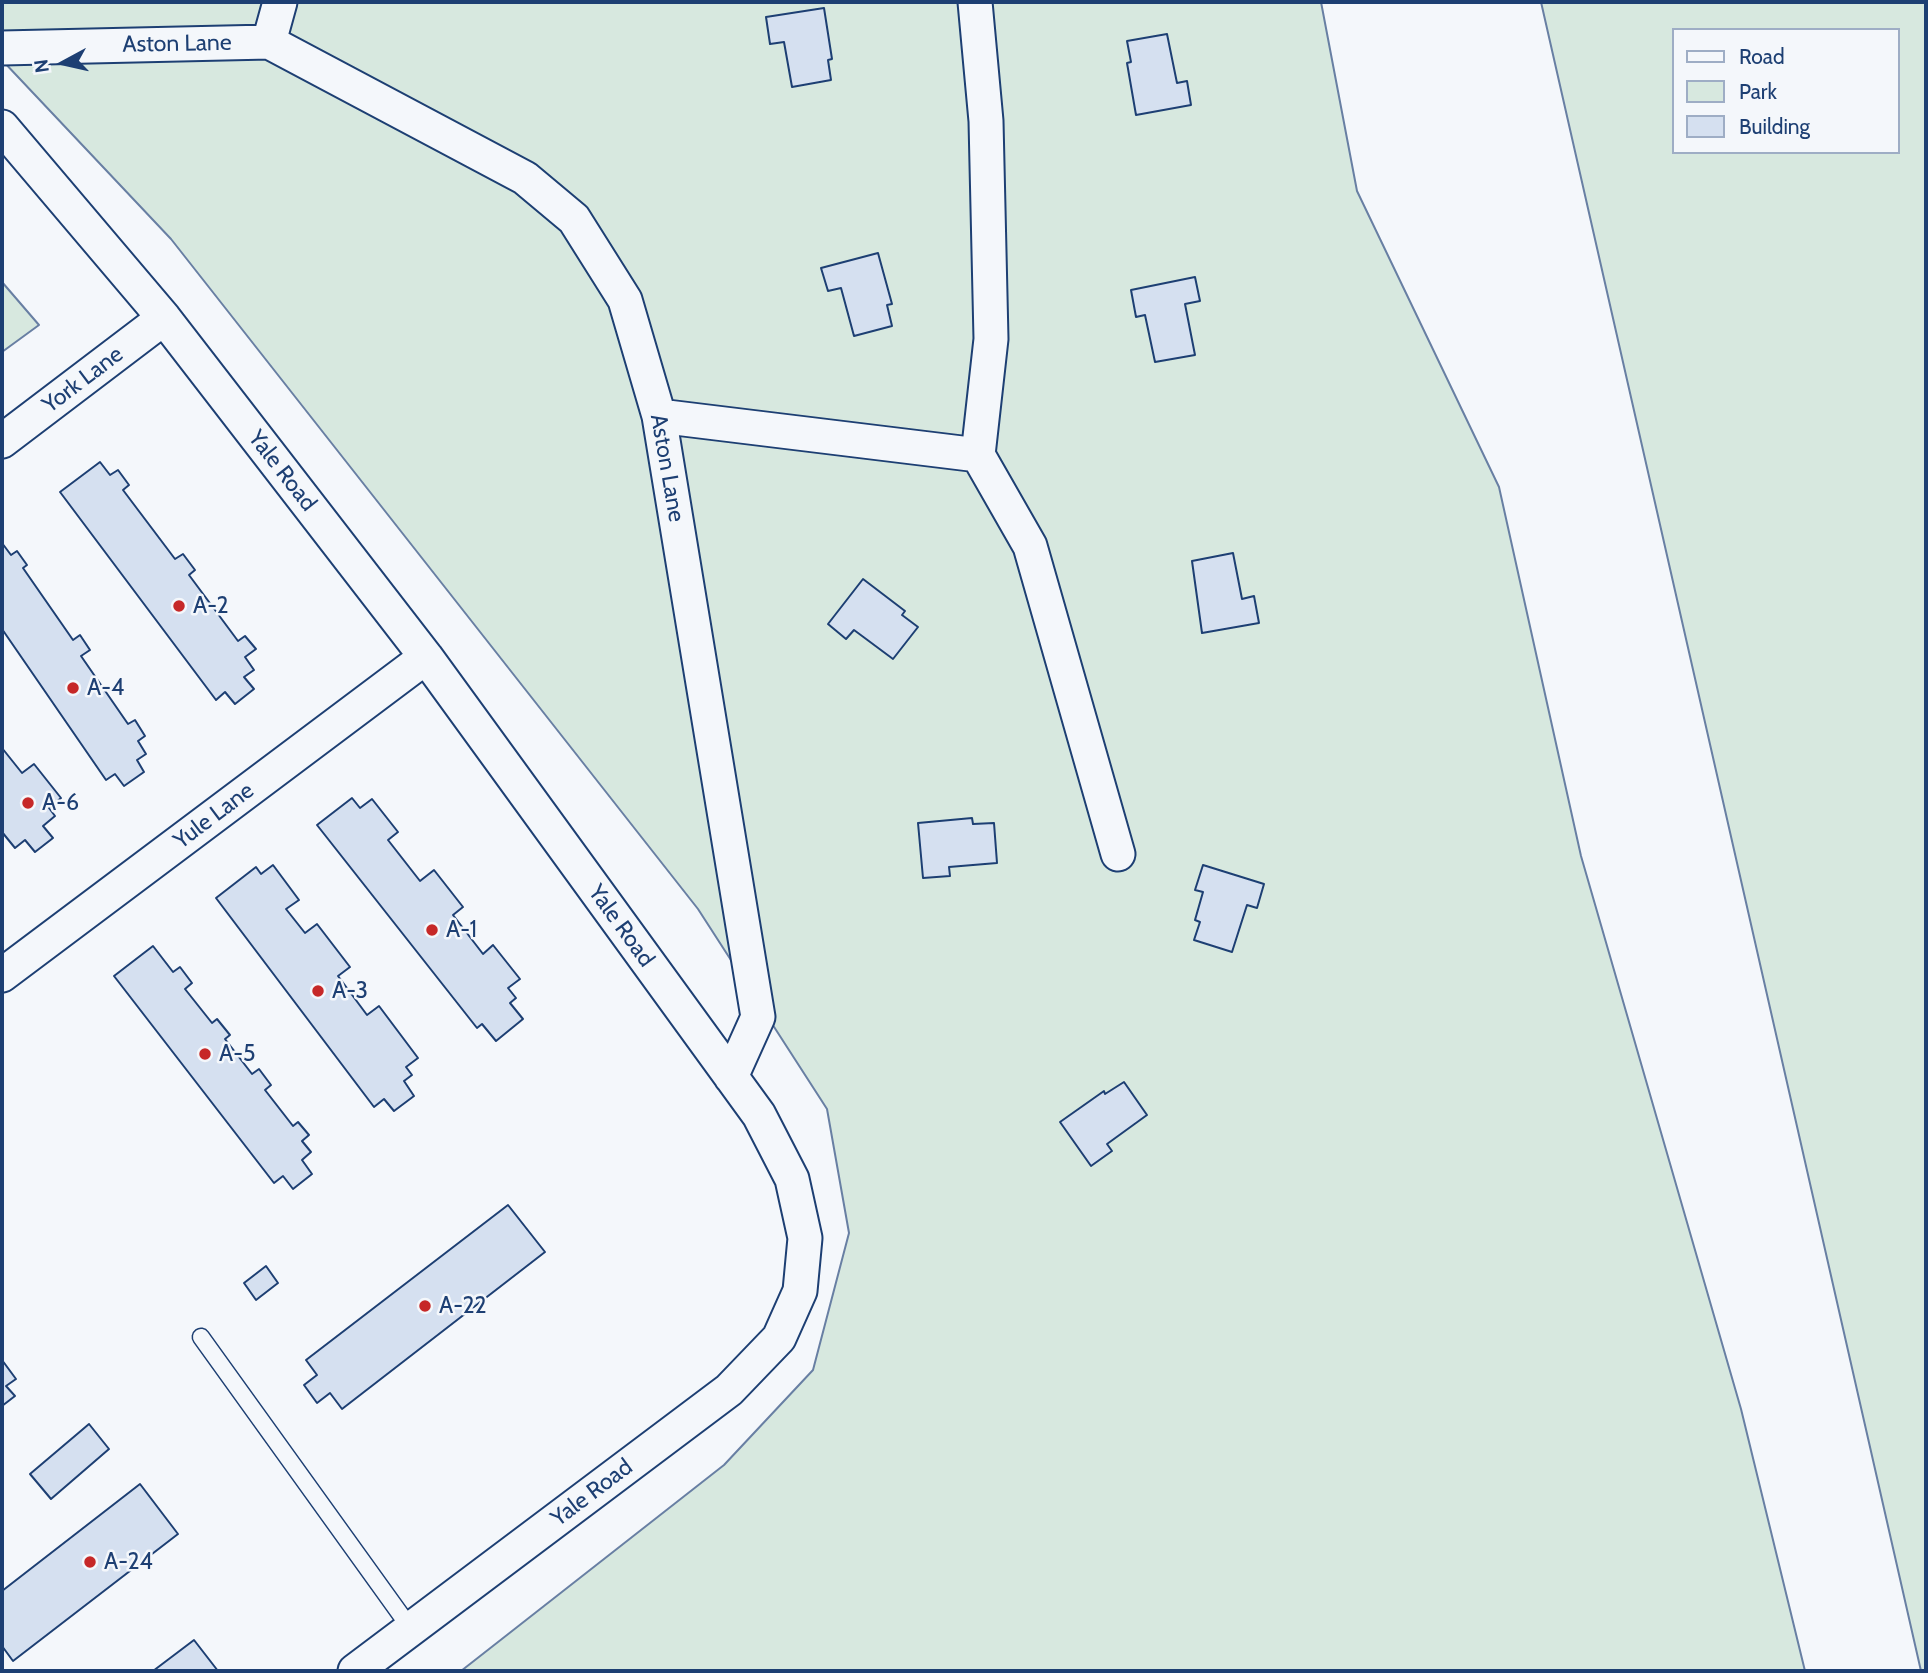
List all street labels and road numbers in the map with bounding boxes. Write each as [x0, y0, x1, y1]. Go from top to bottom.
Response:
street label: Aston Lane [122, 29, 232, 59]
street label: York Lane [37, 341, 129, 419]
street label: Aston Lane [644, 412, 690, 524]
street label: Yale Road [242, 425, 322, 517]
street label: Yule Lane [169, 777, 259, 855]
street label: Yale Road [582, 880, 660, 972]
street label: Yale Road [546, 1453, 638, 1533]

